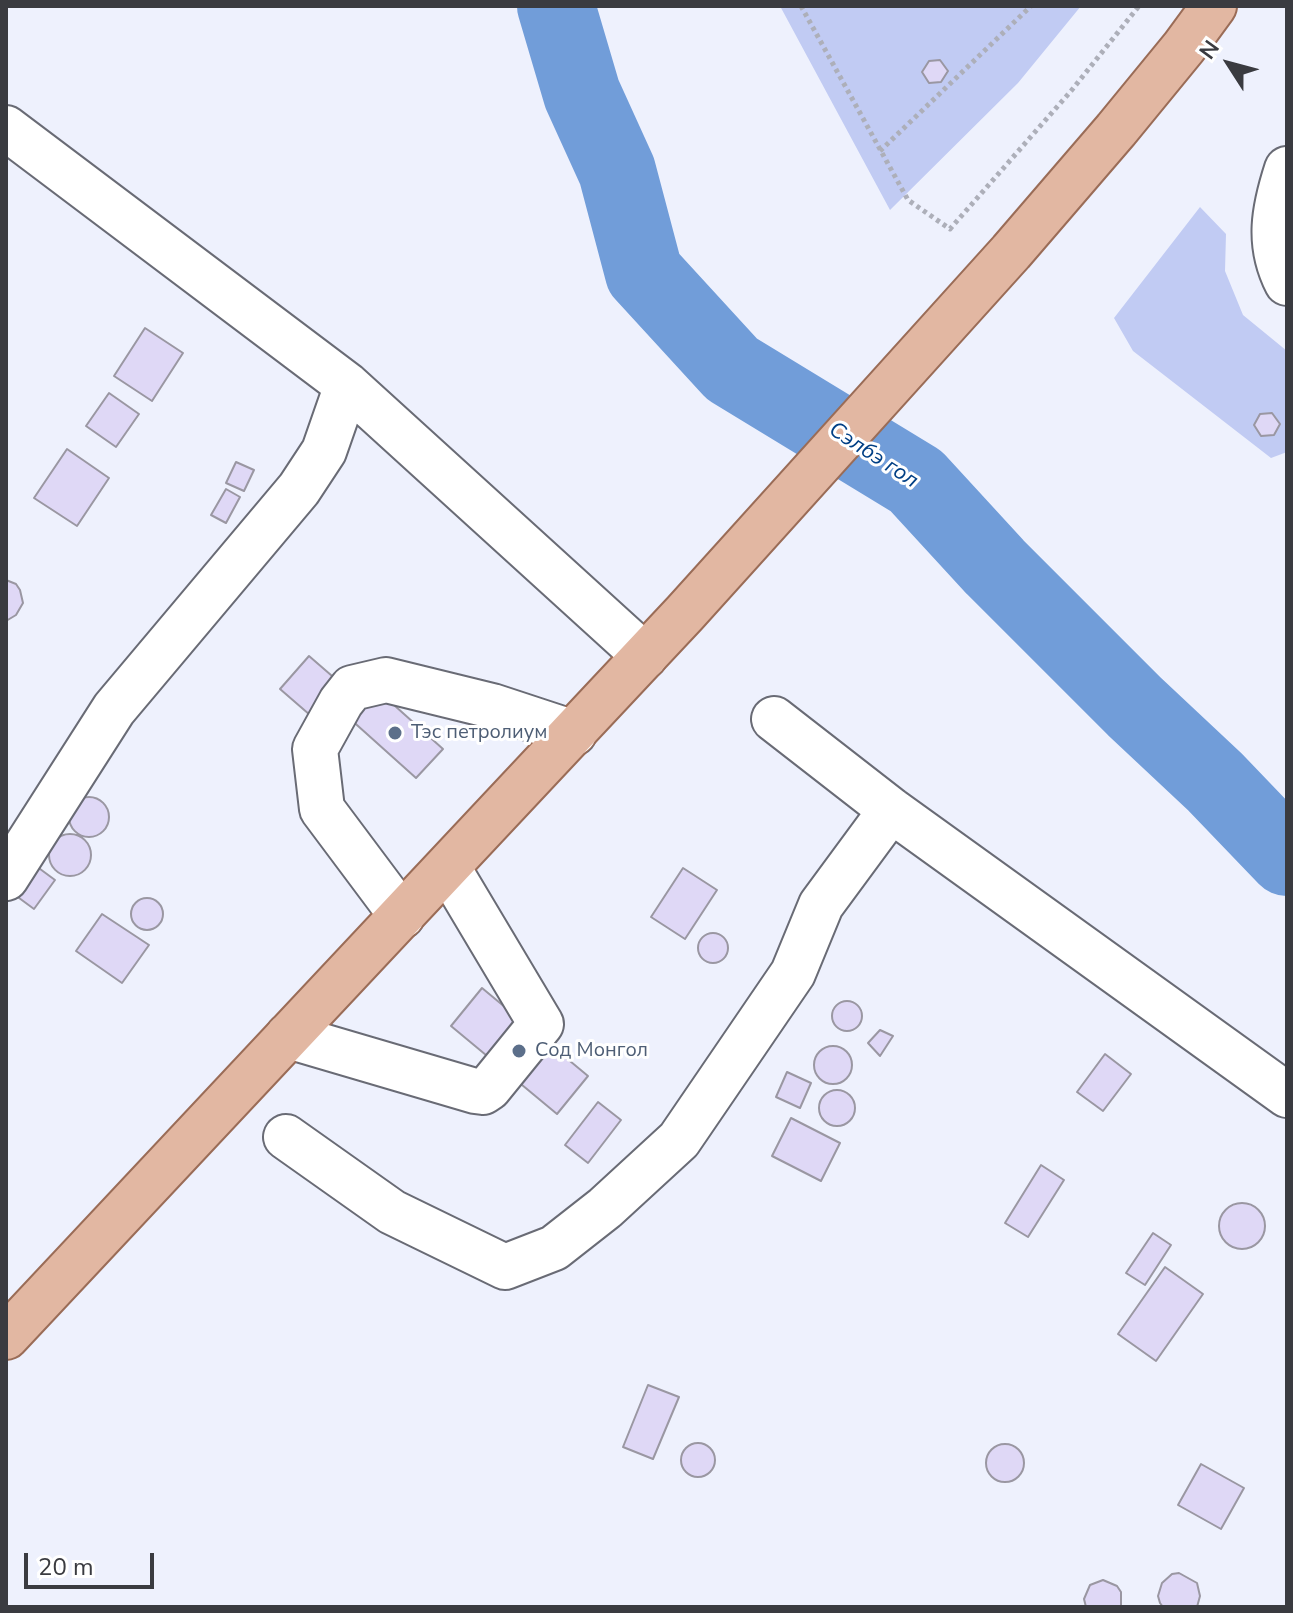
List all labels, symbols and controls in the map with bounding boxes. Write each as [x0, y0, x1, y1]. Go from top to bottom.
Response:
north arrow [1189, 24, 1269, 104]
text: N [1193, 34, 1227, 65]
water label: Сэлбэ гол [823, 417, 923, 495]
place label: Тэс петролиум [411, 721, 547, 745]
marker: Тэс петролиум [386, 724, 404, 742]
place label: Сод Монгол [535, 1039, 648, 1063]
marker: Сод Монгол [510, 1042, 528, 1060]
scale bar [28, 1537, 158, 1587]
text: 20 m [38, 1551, 94, 1583]

